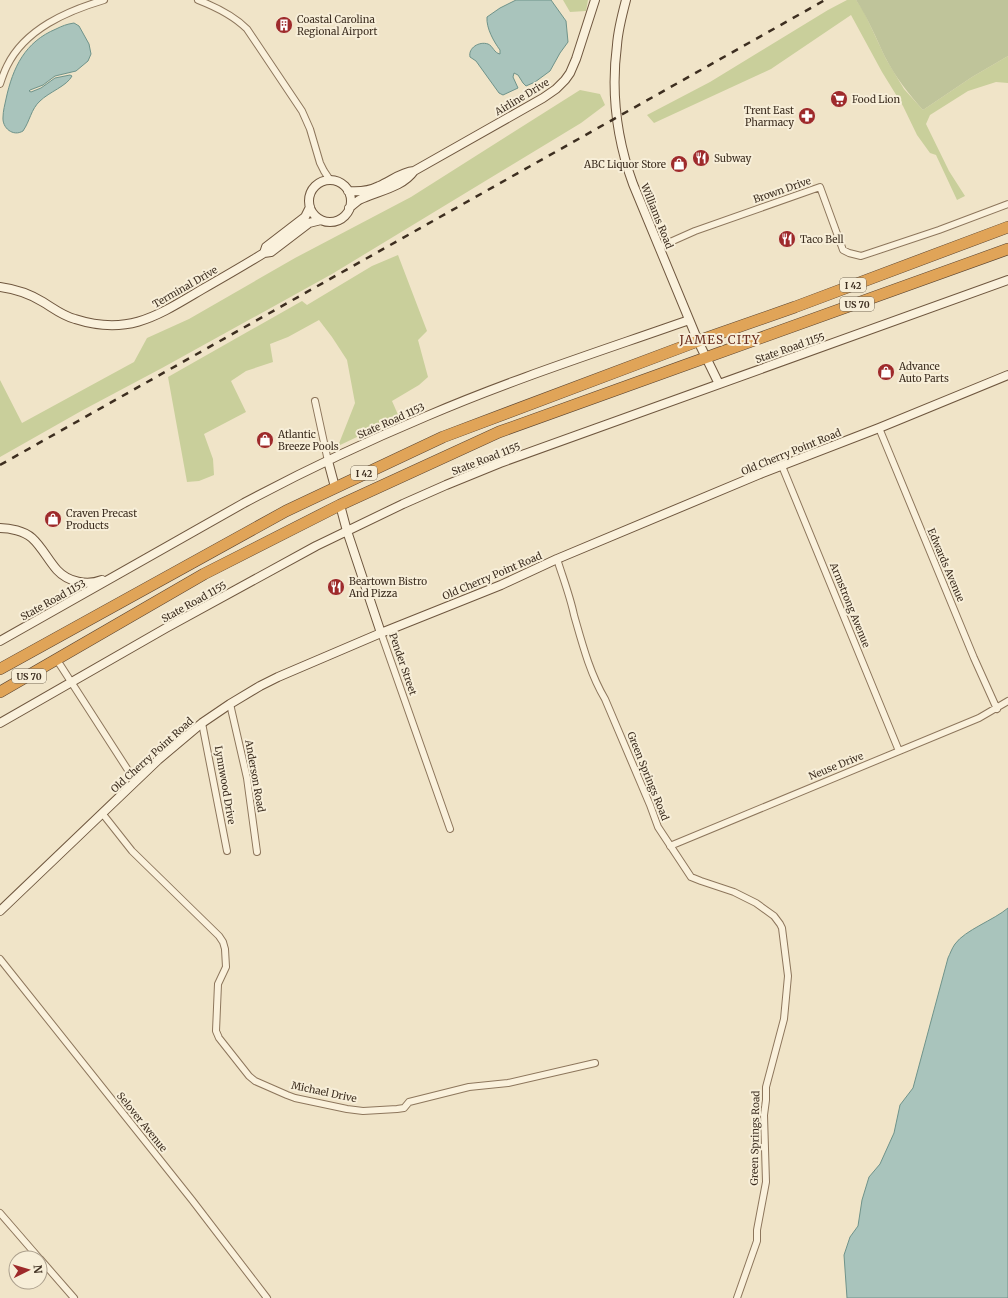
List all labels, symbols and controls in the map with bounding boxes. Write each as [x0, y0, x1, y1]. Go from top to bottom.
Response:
place label: Coastal Carolina Regional Airport [297, 13, 377, 38]
building icon: Coastal Carolina Regional Airport [274, 15, 294, 35]
street label: Airline Drive [492, 76, 552, 119]
supermarket icon: Food Lion [829, 89, 849, 109]
place label: Food Lion [852, 93, 900, 106]
place label: Trent East Pharmacy [744, 104, 794, 129]
pharmacy icon: Trent East Pharmacy [797, 106, 817, 126]
restaurant icon: Subway [691, 148, 711, 168]
place label: Subway [714, 152, 752, 165]
shop icon: ABC Liquor Store [669, 154, 689, 174]
place label: ABC Liquor Store [583, 158, 666, 171]
street label: Brown Drive [751, 174, 813, 206]
street label: Williams Road [638, 180, 676, 251]
restaurant icon: Taco Bell [777, 229, 797, 249]
place label: Taco Bell [800, 233, 844, 246]
street label: Terminal Drive [150, 263, 220, 311]
road number: I 42 [840, 278, 866, 292]
road number: US 70 [840, 297, 874, 311]
street label: State Road 1155 [754, 330, 827, 366]
district label: JAMES CITY [678, 332, 761, 347]
place label: Advance Auto Parts [898, 360, 949, 385]
shop icon: Advance Auto Parts [876, 362, 896, 382]
street label: State Road 1153 [355, 400, 427, 442]
street label: Old Cherry Point Road [739, 426, 843, 478]
place label: Atlantic Breeze Pools [277, 428, 339, 453]
shop icon: Atlantic Breeze Pools [255, 430, 275, 450]
street label: State Road 1155 [450, 440, 522, 478]
road number: I 42 [351, 466, 377, 480]
place label: Craven Precast Products [66, 507, 137, 532]
shop icon: Craven Precast Products [43, 509, 63, 529]
street label: Edwards Avenue [925, 526, 967, 604]
street label: Old Cherry Point Road [440, 549, 544, 603]
street label: Armstrong Avenue [827, 560, 873, 649]
place label: Beartown Bistro And Pizza [348, 575, 427, 600]
street label: State Road 1153 [18, 577, 88, 623]
restaurant icon: Beartown Bistro And Pizza [326, 577, 346, 597]
street label: State Road 1155 [159, 579, 229, 625]
street label: Pender Street [386, 631, 420, 697]
road number: US 70 [12, 669, 46, 683]
street label: Old Cherry Point Road [108, 715, 196, 795]
street label: Green Springs Road [624, 730, 672, 822]
street label: Anderson Road [242, 738, 268, 813]
street label: Lynnwood Drive [212, 745, 238, 825]
street label: Neuse Drive [807, 749, 865, 783]
street label: Michael Drive [290, 1079, 358, 1105]
street label: Selover Avenue [114, 1090, 170, 1154]
street label: Green Springs Road [748, 1091, 762, 1185]
north arrow [8, 1250, 48, 1290]
text: N [31, 1264, 45, 1274]

